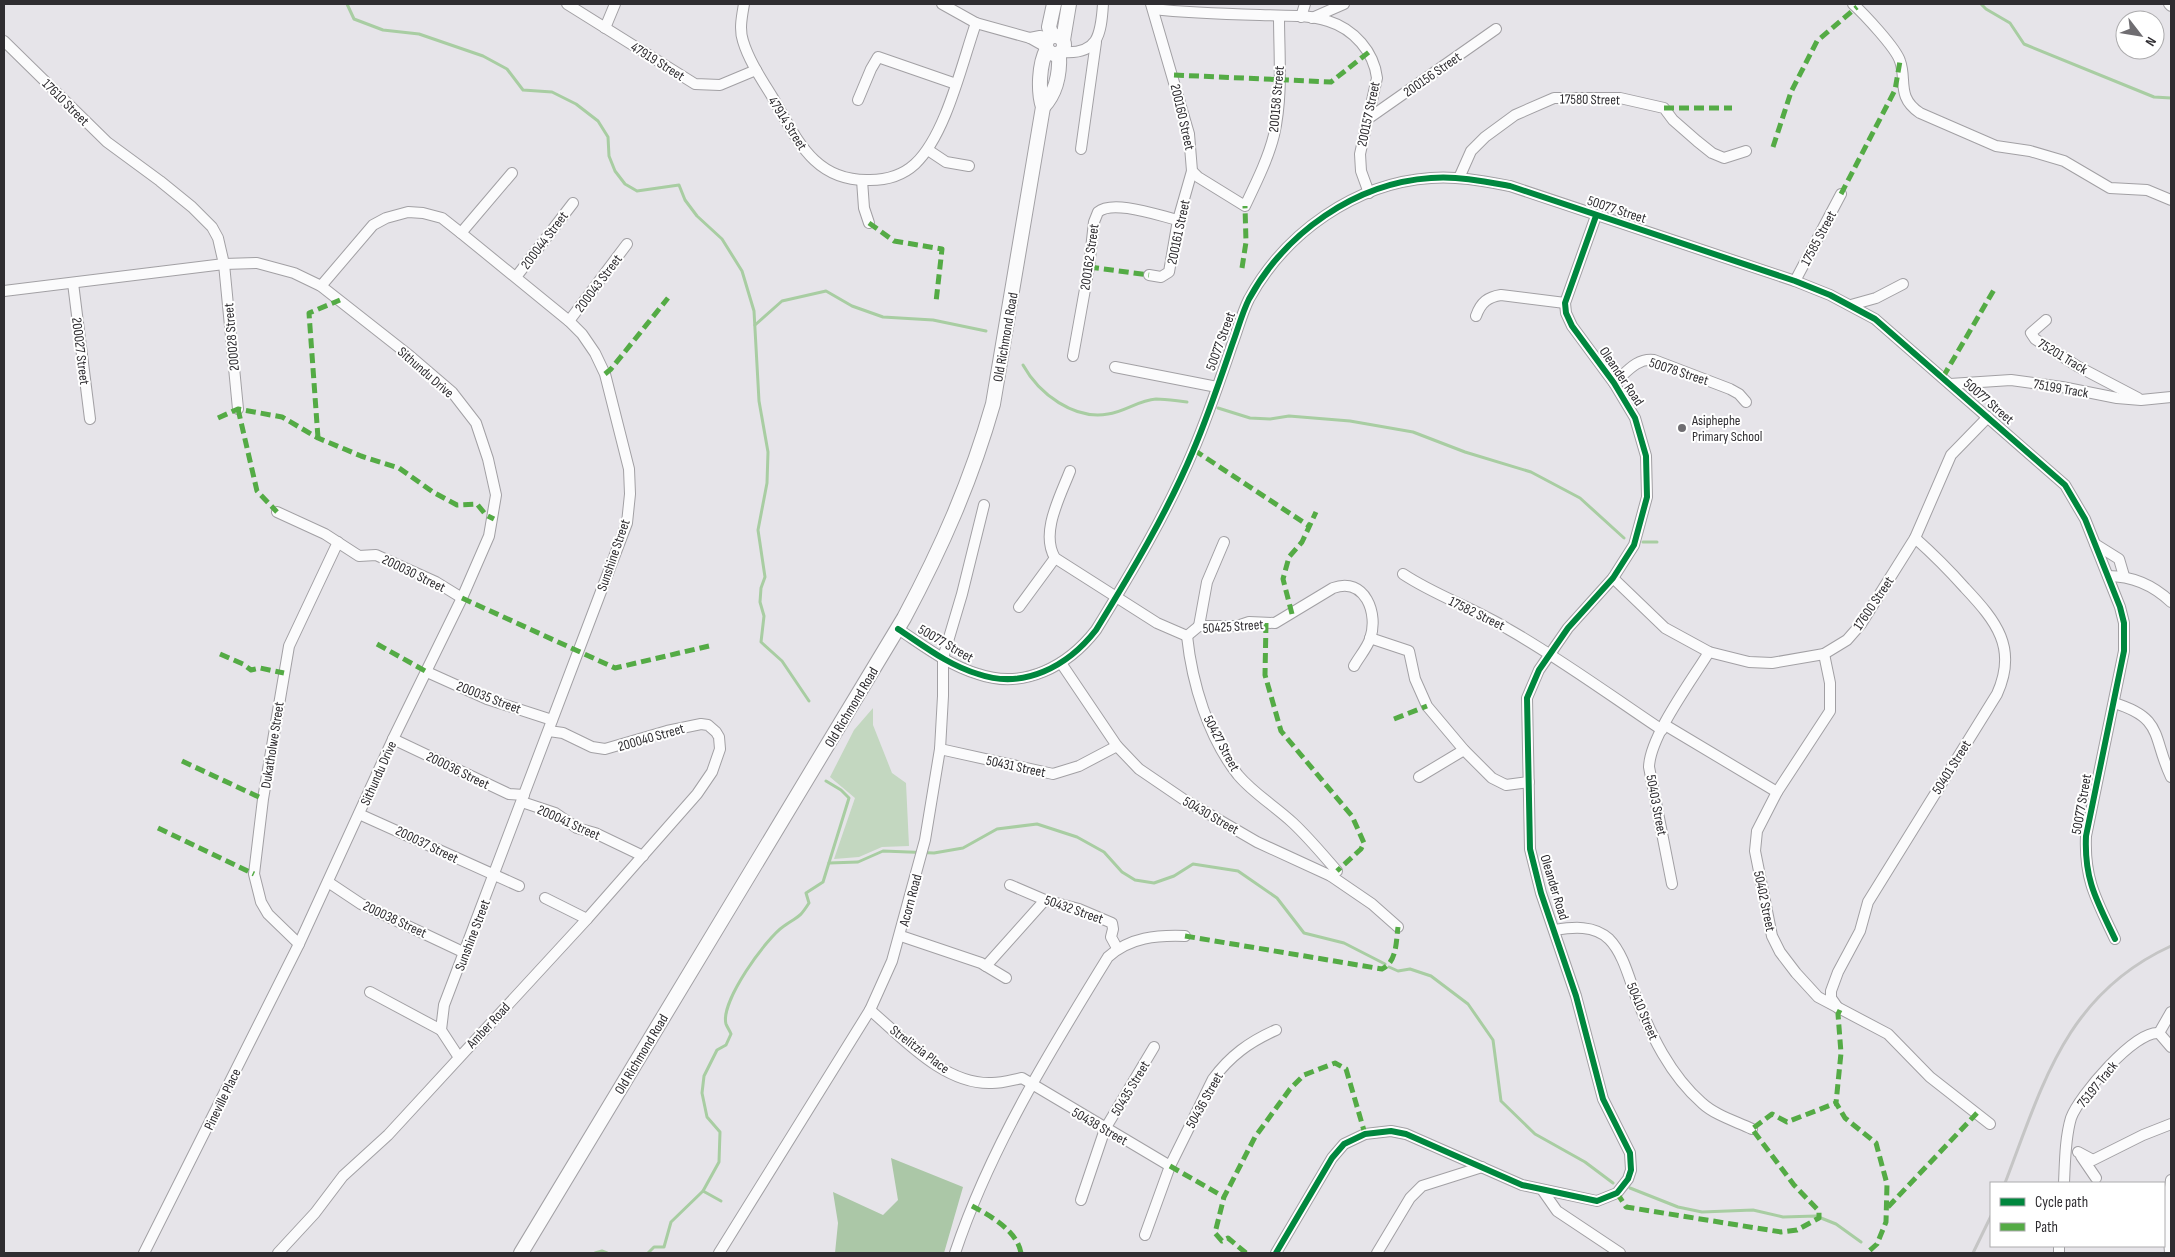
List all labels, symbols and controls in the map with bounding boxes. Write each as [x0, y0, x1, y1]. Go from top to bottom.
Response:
north arrow [2115, 10, 2165, 60]
text: N [2142, 34, 2160, 49]
street label: 47919 Street [628, 38, 688, 85]
street label: 200156 Street [1400, 48, 1464, 100]
street label: 200158 Street [1265, 65, 1288, 133]
street label: 17610 Street [39, 75, 93, 129]
street label: 200157 Street [1353, 80, 1384, 148]
street label: 200160 Street [1167, 82, 1198, 152]
street label: 17580 Street [1560, 90, 1620, 109]
street label: 47914 Street [764, 93, 811, 153]
street label: 50077 Street [1585, 192, 1649, 227]
street label: 200161 Street [1163, 198, 1194, 266]
street label: 200044 Street [517, 208, 572, 273]
street label: 17585 Street [1797, 208, 1840, 269]
street label: 200162 Street [1076, 223, 1103, 291]
street label: 200043 Street [571, 251, 626, 316]
street label: Old Richmond Road [989, 291, 1022, 383]
street label: 200028 Street [220, 302, 243, 372]
street label: 50077 Street [1202, 310, 1239, 373]
street label: 200027 Street [68, 316, 93, 386]
street label: 75201 Track [2035, 335, 2091, 378]
street label: Sithundu Drive [394, 343, 457, 401]
street label: Oleander Road [1596, 344, 1648, 409]
street label: 50078 Street [1647, 354, 1711, 389]
street label: 50077 Street [1960, 375, 2017, 428]
street label: 75199 Track [2032, 375, 2090, 402]
place label: Asiphephe Primary School [1691, 412, 1762, 445]
marker: Asiphephe Primary School [1676, 422, 1688, 434]
street label: Sunshine Street [593, 517, 634, 593]
street label: 200030 Street [379, 551, 448, 596]
street label: 17600 Street [1849, 573, 1897, 633]
street label: 17582 Street [1446, 593, 1507, 634]
street label: 50425 Street [1202, 616, 1264, 637]
street label: 50077 Street [915, 621, 976, 666]
street label: Old Richmond Road [821, 664, 882, 750]
street label: 200035 Street [454, 677, 523, 718]
street label: Dukatholwe Street [257, 701, 288, 790]
street label: 50427 Street [1200, 712, 1243, 774]
street label: 200040 Street [616, 720, 686, 755]
street label: 50401 Street [1928, 737, 1975, 797]
street label: Sithundu Drive [357, 738, 400, 808]
street label: 200036 Street [423, 748, 492, 793]
street label: 50431 Street [985, 752, 1047, 781]
street label: 50403 Street [1642, 773, 1671, 837]
street label: 50077 Street [2068, 773, 2095, 836]
street label: 50430 Street [1180, 793, 1242, 838]
street label: 200041 Street [535, 801, 603, 844]
street label: 200037 Street [393, 822, 461, 867]
street label: Oleander Road [1537, 852, 1573, 922]
street label: 50402 Street [1750, 869, 1779, 933]
street label: Acorn Road [895, 872, 926, 929]
street label: 50432 Street [1042, 891, 1106, 927]
street label: 200038 Street [360, 897, 429, 942]
street label: Sunshine Street [451, 897, 494, 973]
street label: 50410 Street [1623, 980, 1662, 1042]
street label: Amber Road [462, 999, 514, 1052]
street label: Old Richmond Road [611, 1011, 672, 1097]
street label: Strelitzia Place [887, 1022, 953, 1077]
street label: 75197 Track [2074, 1057, 2122, 1111]
street label: 50435 Street [1107, 1058, 1153, 1119]
street label: Pineville Place [200, 1066, 245, 1133]
street label: 50436 Street [1182, 1069, 1227, 1131]
street label: 50438 Street [1069, 1104, 1131, 1149]
legend [1990, 1182, 2165, 1247]
text: Cycle path [2035, 1193, 2088, 1212]
text: Path [2035, 1218, 2058, 1237]

